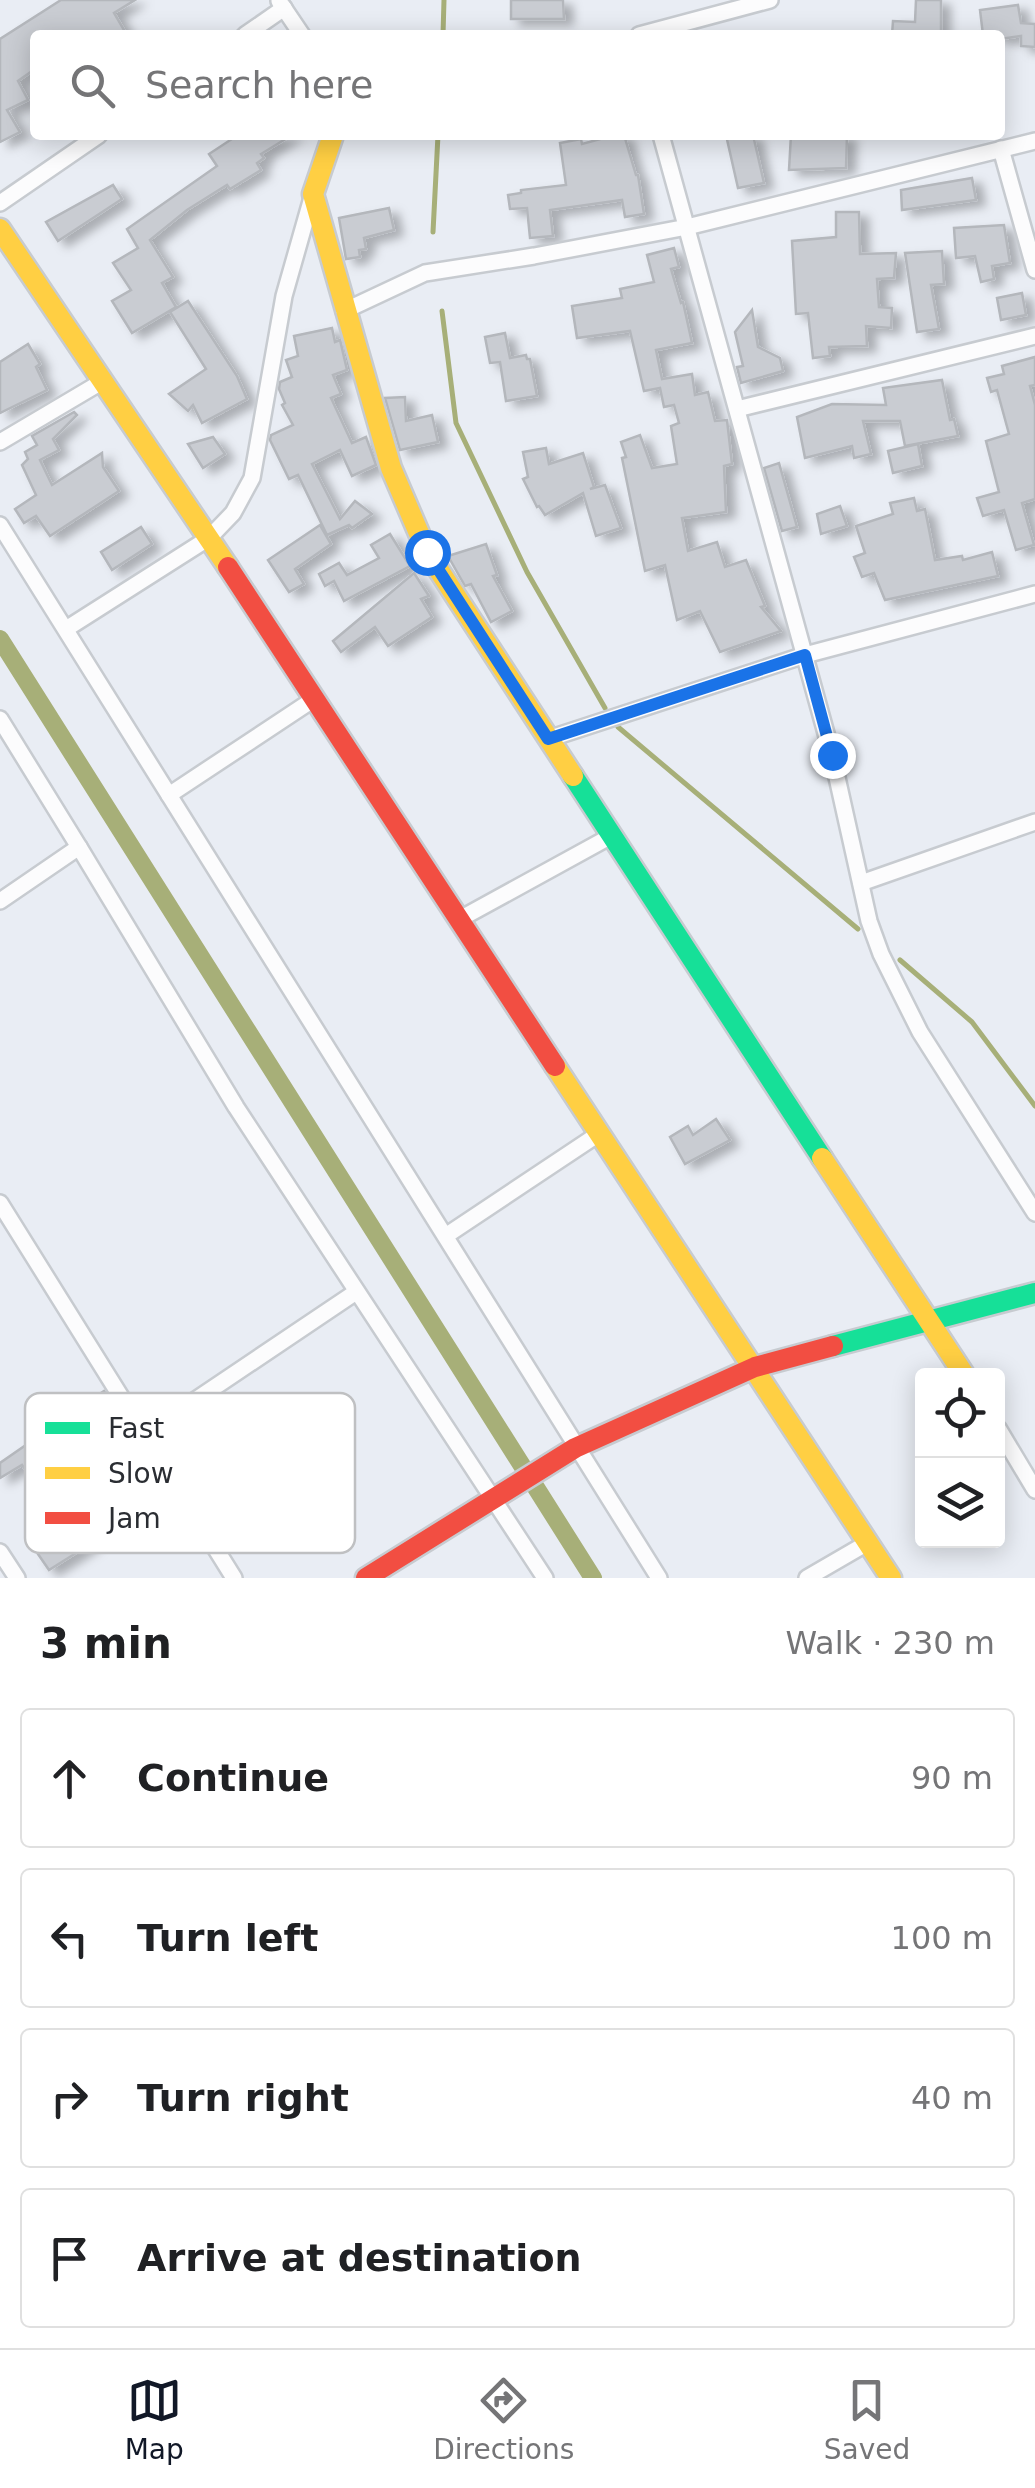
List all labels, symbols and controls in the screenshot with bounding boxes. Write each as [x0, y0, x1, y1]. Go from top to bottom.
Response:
search box [30, 30, 1005, 140]
icon: search [65, 58, 120, 113]
text: Search here [145, 63, 373, 107]
route start [405, 530, 451, 576]
route end [810, 733, 856, 779]
map controls [915, 1368, 1005, 1548]
button: locate [915, 1368, 1005, 1458]
legend [25, 1393, 355, 1553]
text: Fast [108, 1412, 164, 1445]
text: Slow [108, 1457, 174, 1490]
button: layers [915, 1458, 1005, 1548]
text: Jam [106, 1502, 161, 1535]
text: 3 min [40, 1619, 172, 1668]
text: Walk · 230 m [785, 1624, 995, 1662]
icon: ahead [42, 1751, 97, 1806]
text: Continue [137, 1756, 329, 1800]
text: 90 m [911, 1759, 993, 1797]
icon: left [42, 1911, 97, 1966]
text: Turn left [137, 1916, 318, 1960]
text: 100 m [891, 1919, 993, 1957]
icon: right [42, 2071, 97, 2126]
text: Turn right [137, 2076, 349, 2120]
text: 40 m [911, 2079, 993, 2117]
icon: arrive [42, 2231, 97, 2286]
text: Arrive at destination [137, 2236, 582, 2280]
tab: Map [125, 2373, 184, 2466]
tab: Directions [433, 2373, 574, 2466]
tab: Saved [824, 2373, 910, 2466]

